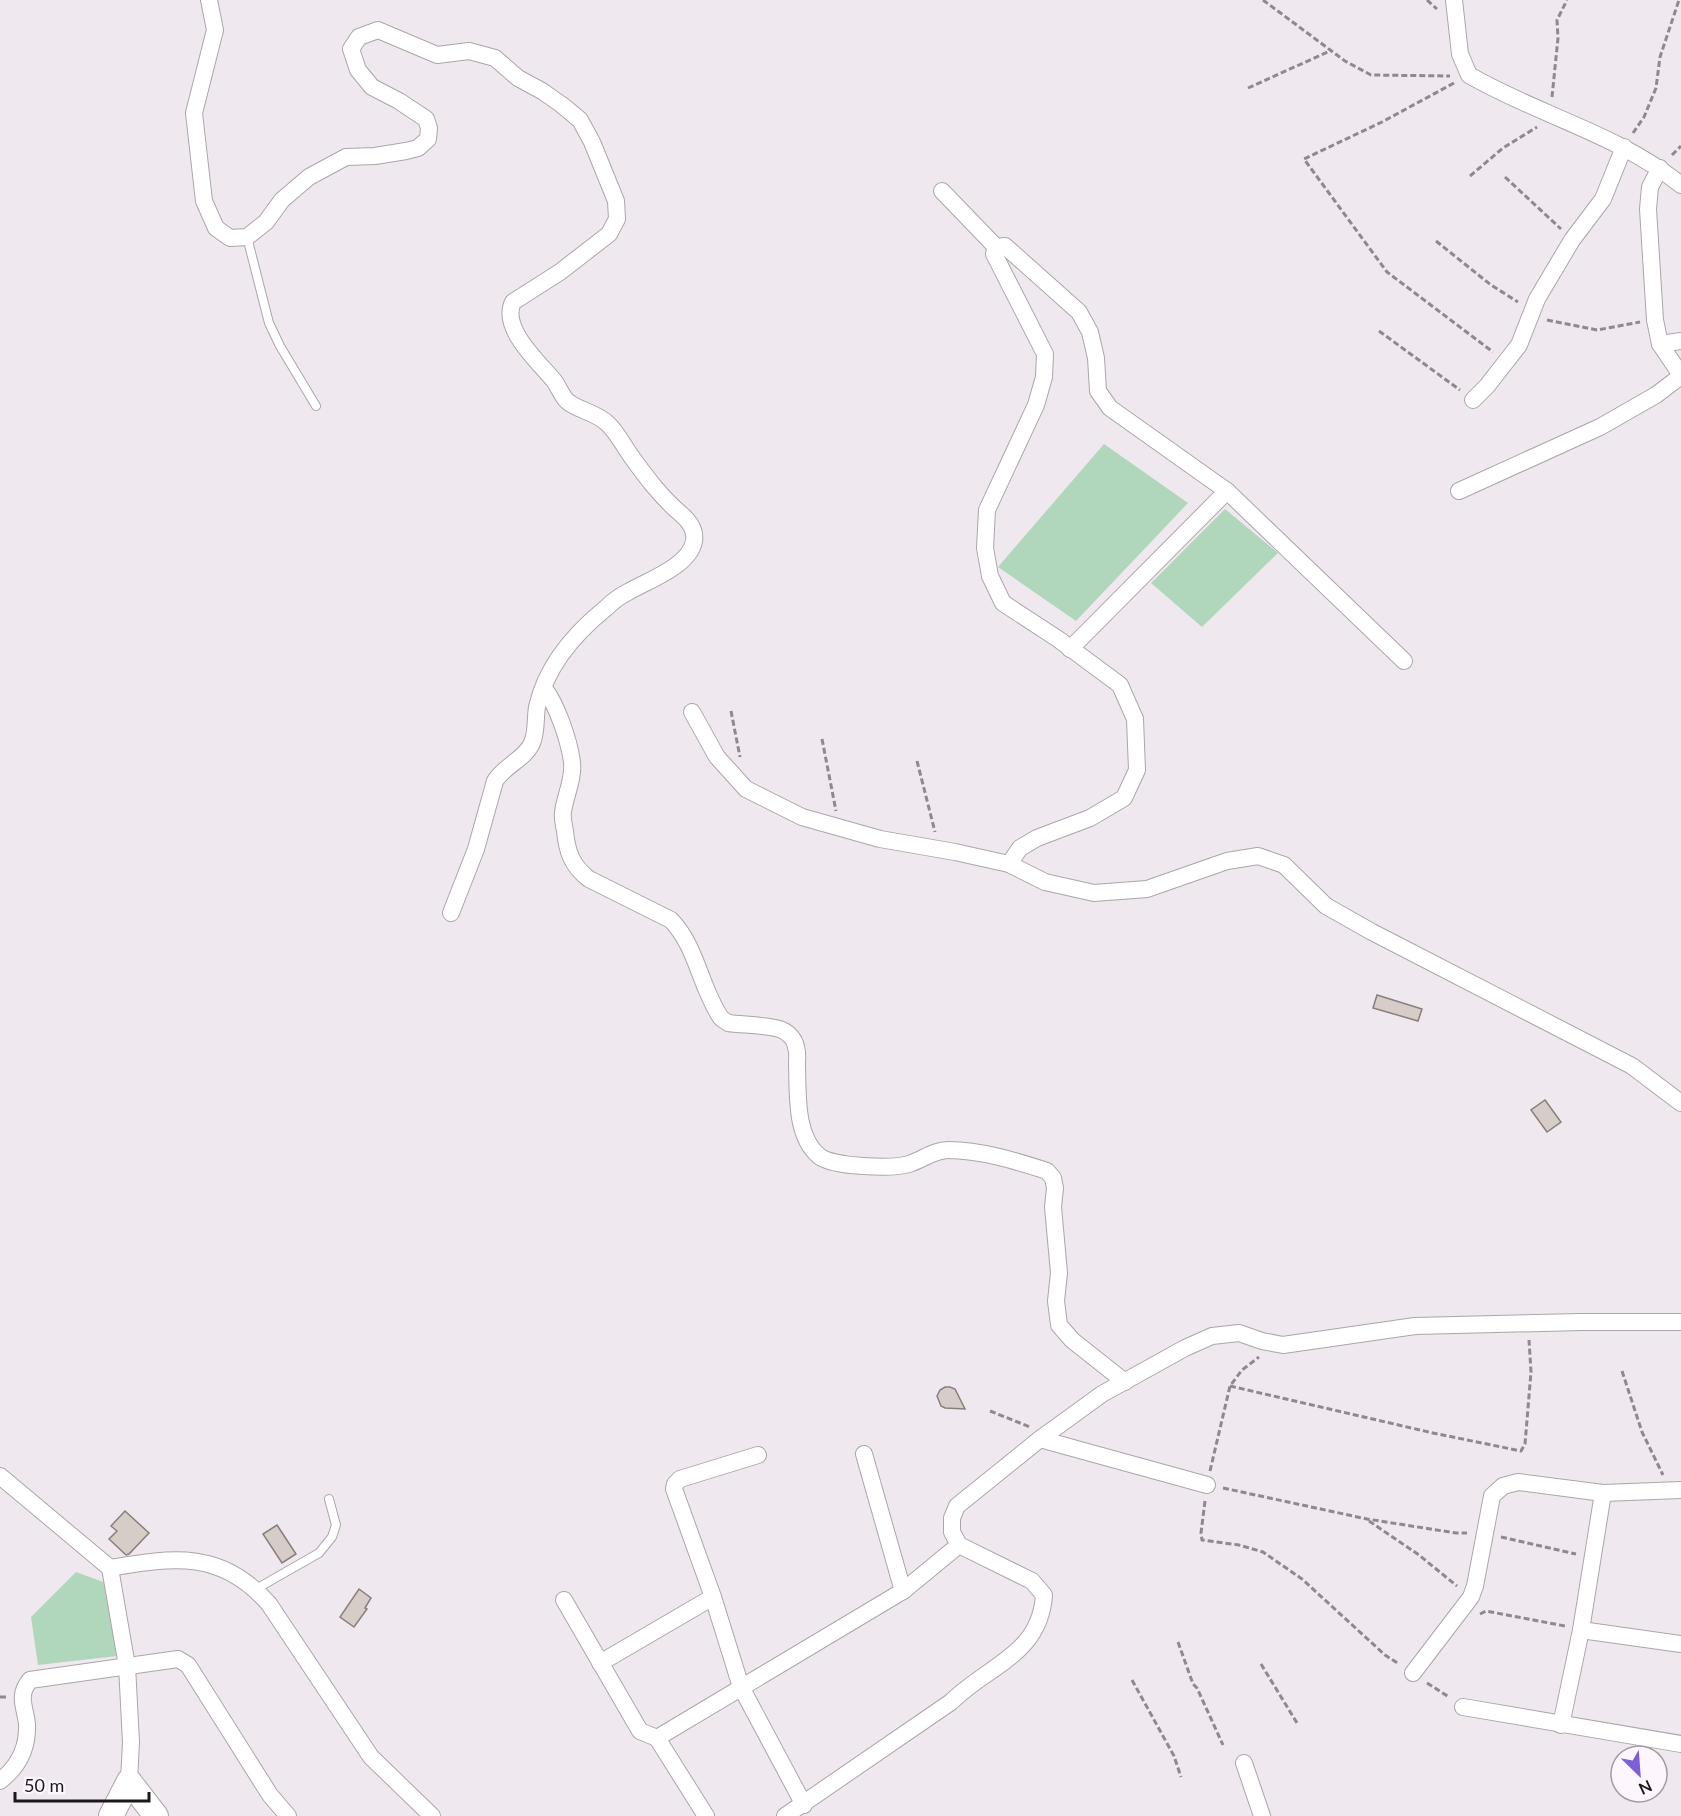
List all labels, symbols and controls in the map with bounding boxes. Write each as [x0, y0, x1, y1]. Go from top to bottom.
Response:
north arrow [1609, 1744, 1669, 1804]
scale bar [15, 1765, 148, 1803]
text: 50 m [24, 1774, 64, 1796]
text: N [1636, 1777, 1655, 1799]

